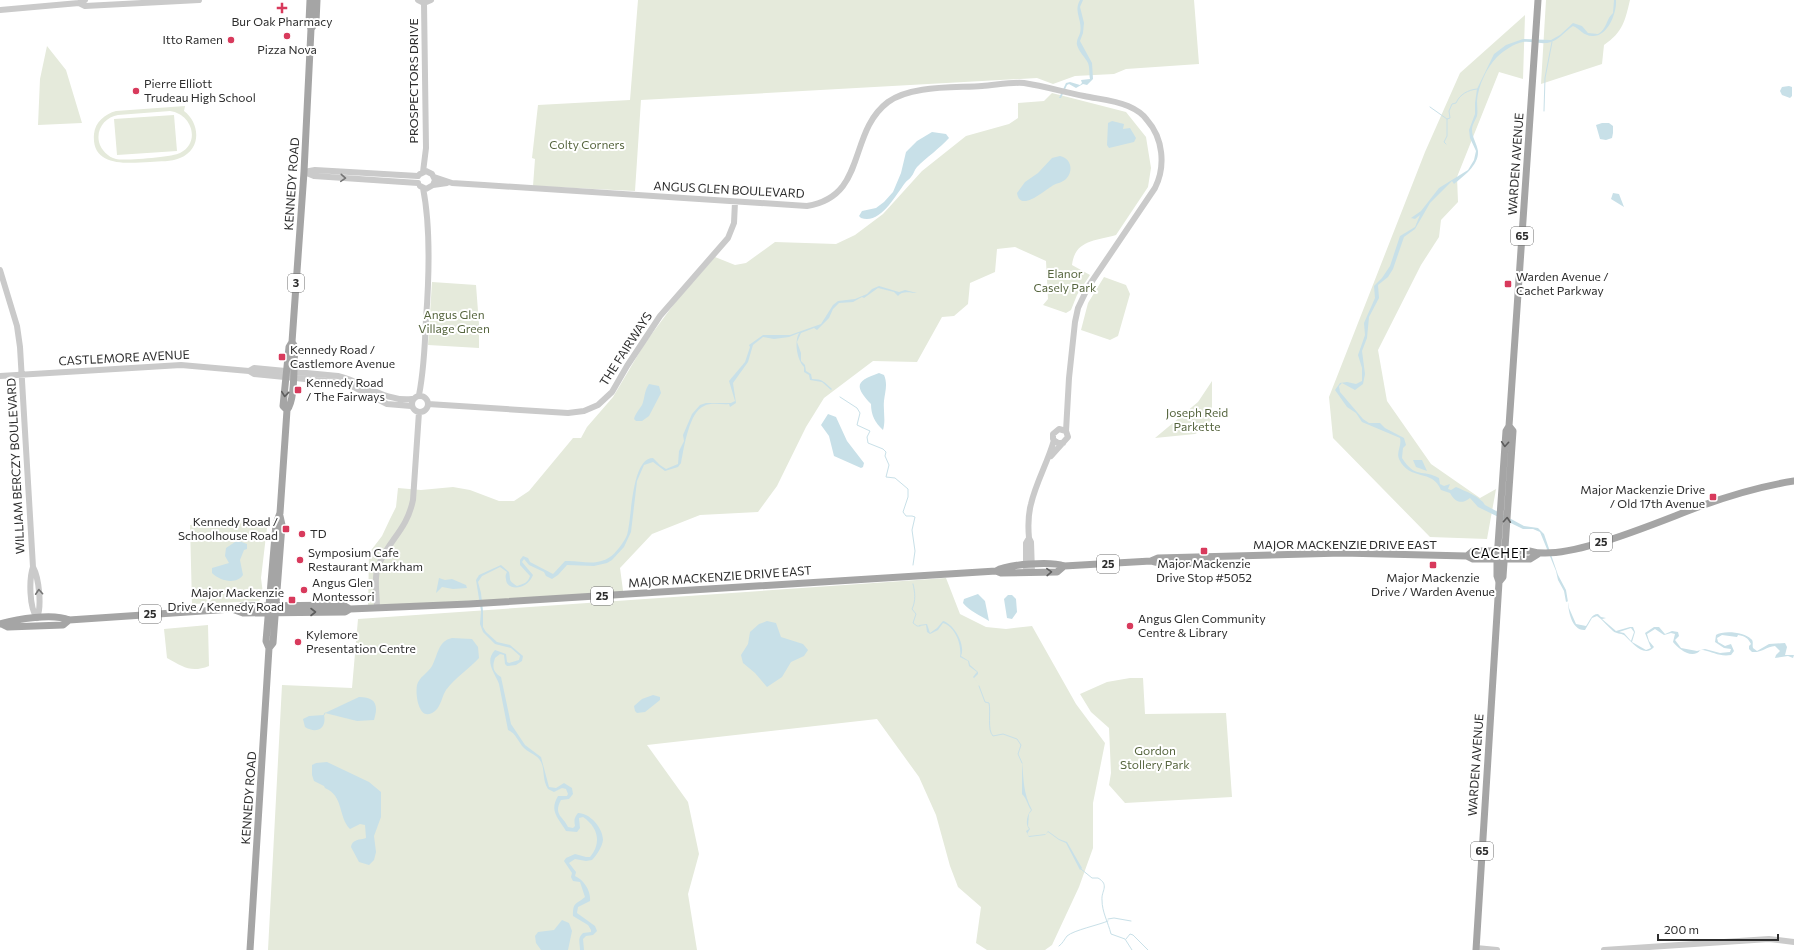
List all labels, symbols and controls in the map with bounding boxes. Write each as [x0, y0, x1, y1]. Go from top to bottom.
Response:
marker: Bur Oak Pharmacy [277, 3, 287, 13]
place label: Bur Oak Pharmacy [232, 14, 332, 28]
street label: PROSPECTORS DRIVE [406, 18, 420, 144]
marker: Pizza Nova [282, 31, 292, 41]
place label: Itto Ramen [162, 32, 223, 46]
marker: Itto Ramen [226, 35, 236, 45]
place label: Pizza Nova [257, 42, 317, 56]
place label: Pierre Elliott Trudeau High School [144, 76, 256, 104]
marker: Pierre Elliott Trudeau High School [131, 86, 141, 96]
street label: WARDEN AVENUE [1504, 112, 1526, 216]
street label: KENNEDY ROAD [281, 137, 301, 231]
park label: Colty Corners [549, 137, 625, 151]
one-way arrow [340, 173, 346, 182]
street label: ANGUS GLEN BOULEVARD [653, 178, 805, 200]
road number: 65 [1511, 227, 1533, 245]
park label: Elanor Casely Park [1034, 266, 1097, 294]
place label: Warden Avenue / Cachet Parkway [1516, 269, 1609, 297]
road number: 3 [288, 274, 304, 292]
marker: Warden Avenue / Cachet Parkway [1503, 279, 1513, 289]
park label: Angus Glen Village Green [418, 307, 490, 335]
street label: THE FAIRWAYS [596, 309, 654, 388]
place label: Kennedy Road / Castlemore Avenue [290, 342, 395, 370]
street label: CASTLEMORE AVENUE [58, 347, 190, 367]
marker: Kennedy Road / Castlemore Avenue [277, 352, 287, 362]
place label: Kennedy Road / The Fairways [306, 375, 385, 403]
street label: WILLIAM BERCZY BOULEVARD [3, 377, 27, 555]
marker: Kennedy Road / The Fairways [293, 385, 303, 395]
one-way arrow [280, 391, 289, 397]
park label: Joseph Reid Parkette [1166, 405, 1228, 433]
one-way arrow [1500, 441, 1509, 447]
place label: Major Mackenzie Drive / Old 17th Avenue [1580, 482, 1705, 510]
marker: Major Mackenzie Drive / Old 17th Avenue [1708, 492, 1718, 502]
place label: Kennedy Road / Schoolhouse Road [178, 514, 278, 542]
one-way arrow [1503, 517, 1512, 523]
marker: Kennedy Road / Schoolhouse Road [281, 524, 291, 534]
place label: TD [310, 526, 327, 540]
marker: TD [297, 529, 307, 539]
road number: 25 [1590, 533, 1612, 551]
street label: MAJOR MACKENZIE DRIVE EAST [1253, 537, 1437, 552]
place label: Symposium Cafe Restaurant Markham [308, 545, 423, 573]
district label: CACHET [1471, 545, 1529, 561]
marker: Major Mackenzie Drive Stop #5052 [1199, 546, 1209, 556]
marker: Symposium Cafe Restaurant Markham [295, 555, 305, 565]
road number: 25 [1097, 555, 1119, 573]
place label: Major Mackenzie Drive Stop #5052 [1156, 556, 1252, 584]
marker: Major Mackenzie Drive / Warden Avenue [1428, 560, 1438, 570]
street label: MAJOR MACKENZIE DRIVE EAST [628, 563, 813, 590]
one-way arrow [1046, 568, 1052, 576]
place label: Major Mackenzie Drive / Warden Avenue [1371, 570, 1495, 598]
place label: Angus Glen Montessori [312, 575, 375, 603]
place label: Major Mackenzie Drive / Kennedy Road [168, 585, 284, 613]
marker: Angus Glen Montessori [299, 585, 309, 595]
road number: 25 [591, 587, 613, 605]
one-way arrow [34, 589, 43, 595]
marker: Major Mackenzie Drive / Kennedy Road [287, 595, 297, 605]
road number: 25 [139, 605, 161, 623]
one-way arrow [310, 608, 316, 616]
place label: Angus Glen Community Centre & Library [1138, 611, 1266, 639]
marker: Angus Glen Community Centre & Library [1125, 621, 1135, 631]
place label: Kylemore Presentation Centre [306, 627, 416, 655]
marker: Kylemore Presentation Centre [293, 637, 303, 647]
street label: WARDEN AVENUE [1464, 713, 1486, 817]
park label: Gordon Stollery Park [1120, 743, 1190, 771]
street label: KENNEDY ROAD [238, 751, 258, 845]
road number: 65 [1471, 842, 1493, 860]
scale bar [1658, 916, 1778, 942]
text: 200 m [1664, 922, 1699, 936]

